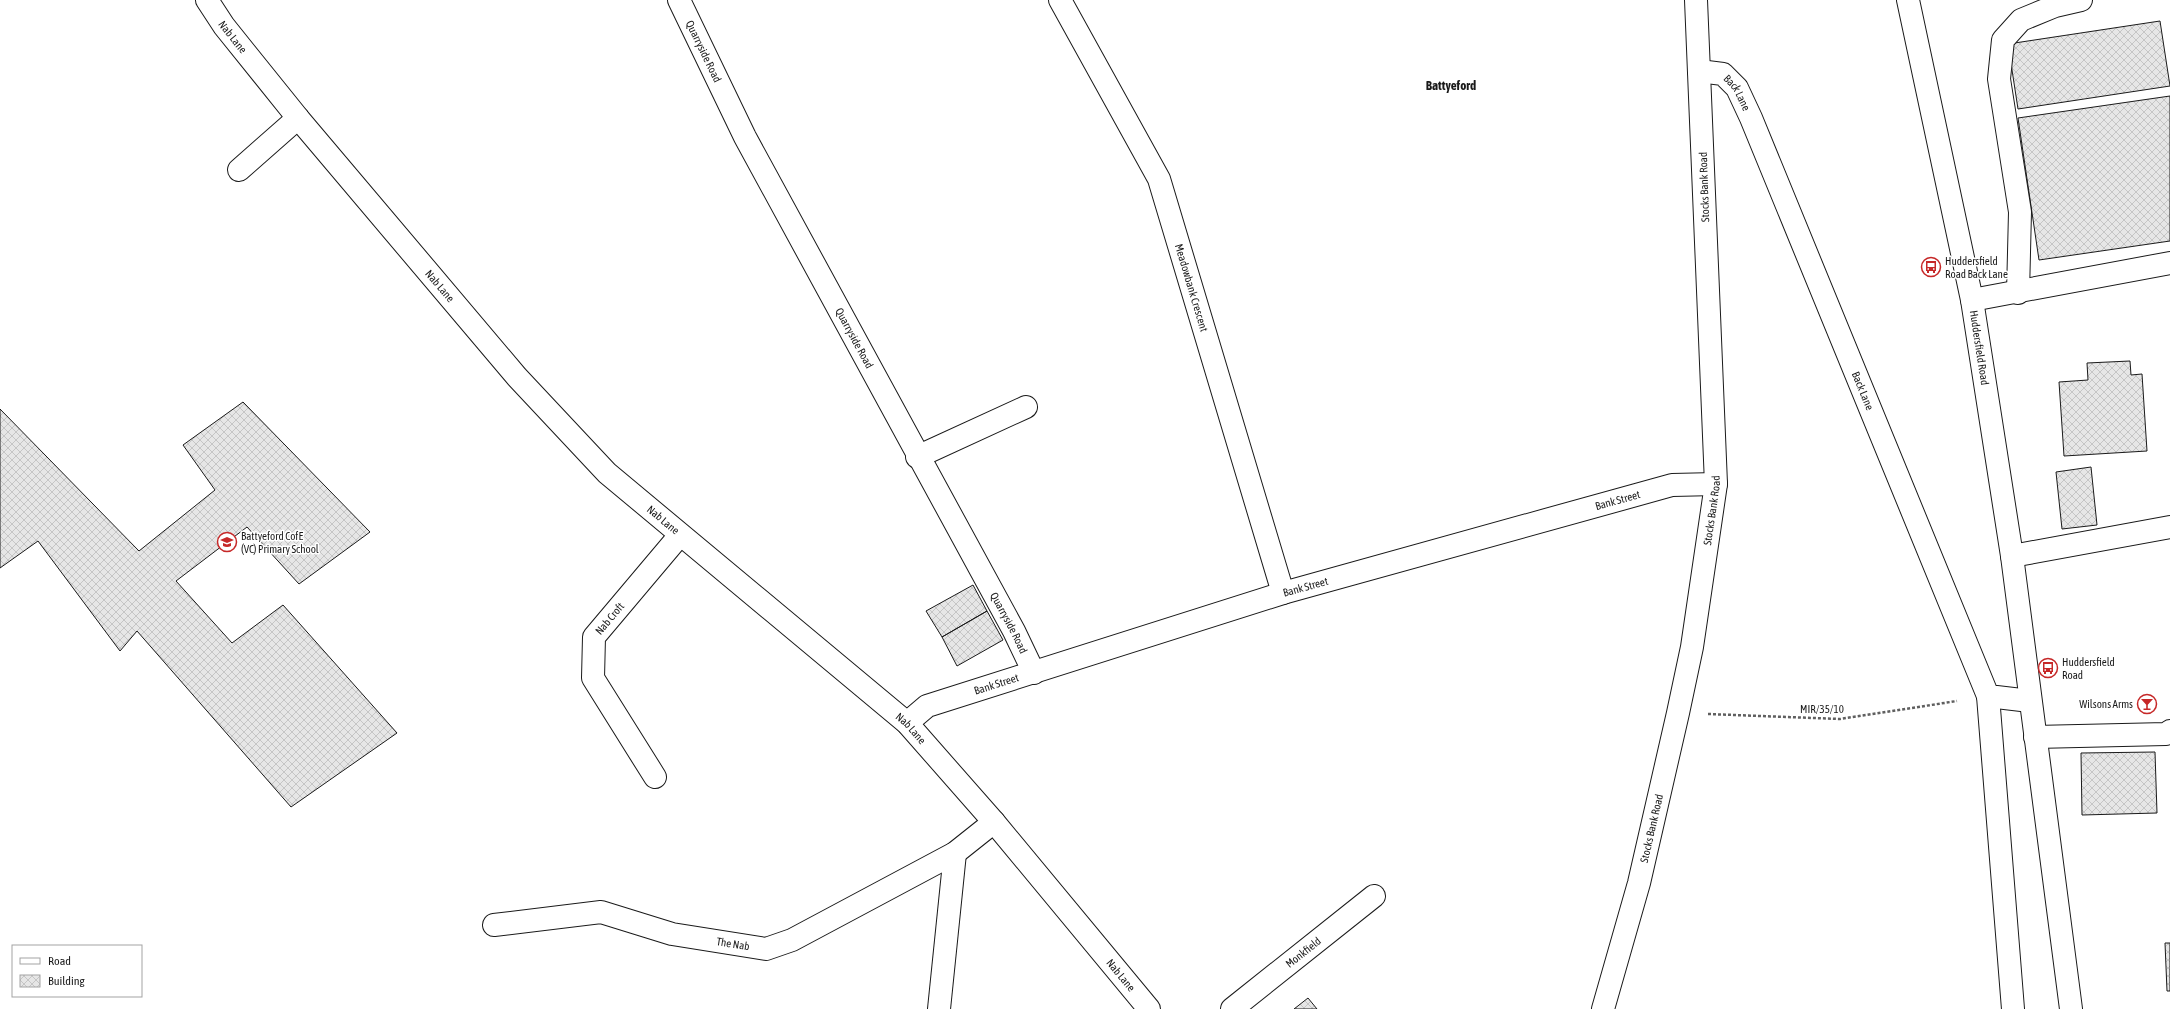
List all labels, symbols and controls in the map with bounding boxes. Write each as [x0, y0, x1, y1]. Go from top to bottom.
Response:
street label: Nab Lane [216, 18, 249, 55]
street label: Quarryside Road [684, 19, 724, 84]
street label: Back Lane [1721, 72, 1753, 113]
district label: Battyeford [1426, 78, 1476, 93]
street label: Stocks Bank Road [1697, 152, 1711, 222]
street label: Meadowbank Crescent [1173, 242, 1210, 333]
place label: Huddersfield Road Back Lane [1945, 255, 2008, 280]
bus stop icon: Huddersfield Road Back Lane [1920, 256, 1942, 278]
street label: Nab Lane [423, 267, 457, 304]
street label: Quarryside Road [833, 306, 876, 370]
street label: Huddersfield Road [1968, 309, 1991, 386]
street label: Back Lane [1850, 370, 1876, 412]
street label: Stocks Bank Road [1701, 475, 1722, 546]
street label: Bank Street [1594, 488, 1641, 512]
street label: Nab Lane [645, 503, 682, 537]
place label: Battyeford CofE (VC) Primary School [241, 530, 319, 555]
school or university icon: Battyeford CofE (VC) Primary School [216, 531, 238, 553]
street label: Bank Street [1282, 575, 1329, 599]
street label: Quarryside Road [988, 590, 1030, 655]
street label: Nab Croft [593, 600, 626, 637]
place label: Huddersfield Road [2062, 656, 2115, 681]
bus stop icon: Huddersfield Road [2037, 657, 2059, 679]
street label: Bank Street [973, 671, 1020, 697]
bar icon: Wilsons Arms [2136, 693, 2158, 715]
place label: Wilsons Arms [2079, 698, 2133, 710]
street label: MIR/35/10 [1800, 703, 1844, 715]
street label: Nab Lane [894, 710, 928, 746]
street label: Stocks Bank Road [1638, 793, 1665, 864]
street label: The Nab [716, 935, 751, 952]
street label: Monkfield [1283, 935, 1323, 970]
legend [12, 945, 142, 997]
text: Road [48, 954, 71, 968]
street label: Nab Lane [1104, 957, 1138, 994]
text: Building [48, 974, 86, 988]

